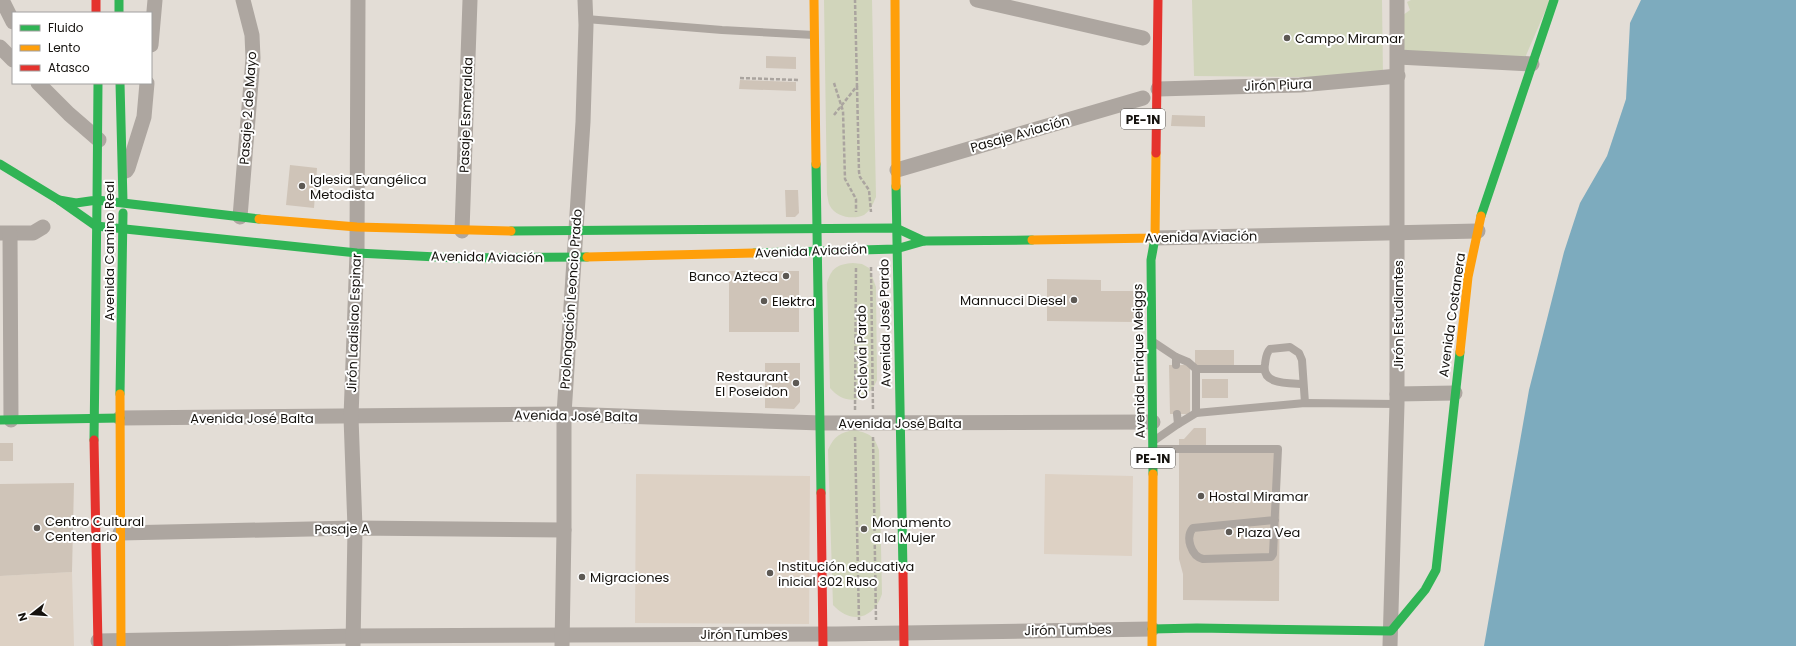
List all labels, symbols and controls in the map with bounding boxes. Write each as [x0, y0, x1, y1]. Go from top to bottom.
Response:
legend [12, 12, 152, 84]
text: Fluido [48, 19, 84, 36]
place label: Campo Miramar [1295, 29, 1403, 48]
marker: Campo Miramar [1282, 33, 1292, 43]
text: Lento [48, 39, 81, 56]
street label: Pasaje 2 de Mayo [235, 51, 261, 165]
street label: Pasaje Esmeralda [454, 57, 478, 173]
text: Atasco [48, 59, 90, 76]
street label: Jirón Piura [1244, 74, 1312, 96]
road number: PE-1N [1121, 109, 1165, 129]
street label: Pasaje Aviación [968, 111, 1072, 157]
place label: Iglesia Evangélica Metodista [310, 170, 426, 204]
street label: Avenida Camino Real [100, 181, 119, 321]
marker: Iglesia Evangélica Metodista [297, 181, 307, 191]
street label: Prolongación Leoncio Prado [555, 208, 587, 390]
street label: Avenida Aviación [1145, 227, 1257, 247]
street label: Avenida Aviación [754, 240, 868, 262]
street label: Avenida Aviación [431, 247, 543, 267]
street label: Avenida Costanera [1434, 252, 1470, 378]
street label: Jirón Ladislao Espinar [342, 253, 366, 393]
street label: Avenida José Pardo [874, 259, 896, 387]
street label: Jirón Estudiantes [1389, 260, 1408, 370]
place label: Banco Azteca [689, 267, 778, 286]
marker: Banco Azteca [781, 271, 791, 281]
street label: Avenida Enrique Meiggs [1128, 283, 1150, 439]
place label: Mannucci Diesel [960, 291, 1066, 310]
place label: Elektra [772, 292, 815, 311]
marker: Mannucci Diesel [1069, 295, 1079, 305]
marker: Elektra [759, 296, 769, 306]
street label: Ciclovía Pardo [852, 305, 872, 399]
place label: Restaurant El Poseidon [715, 367, 788, 401]
marker: Restaurant El Poseidon [791, 378, 801, 388]
street label: Avenida José Balta [514, 405, 638, 427]
street label: Avenida José Balta [190, 409, 314, 428]
street label: Avenida José Balta [838, 414, 962, 433]
road number: PE-1N [1131, 448, 1175, 468]
place label: Hostal Miramar [1209, 487, 1308, 506]
marker: Hostal Miramar [1196, 491, 1206, 501]
place label: Centro Cultural Centenario [45, 512, 144, 546]
place label: Monumento a la Mujer [872, 513, 951, 547]
street label: Pasaje A [314, 519, 370, 539]
marker: Centro Cultural Centenario [32, 523, 42, 533]
place label: Plaza Vea [1237, 523, 1300, 542]
marker: Monumento a la Mujer [859, 524, 869, 534]
marker: Plaza Vea [1224, 527, 1234, 537]
place label: Institución educativa inicial 302 Ruso [778, 557, 914, 591]
place label: Migraciones [590, 568, 670, 587]
marker: Institución educativa inicial 302 Ruso [765, 568, 775, 578]
marker: Migraciones [577, 572, 587, 582]
north arrow [12, 594, 52, 634]
text: N [14, 611, 31, 623]
street label: Jirón Tumbes [1024, 620, 1112, 640]
street label: Jirón Tumbes [700, 625, 788, 644]

